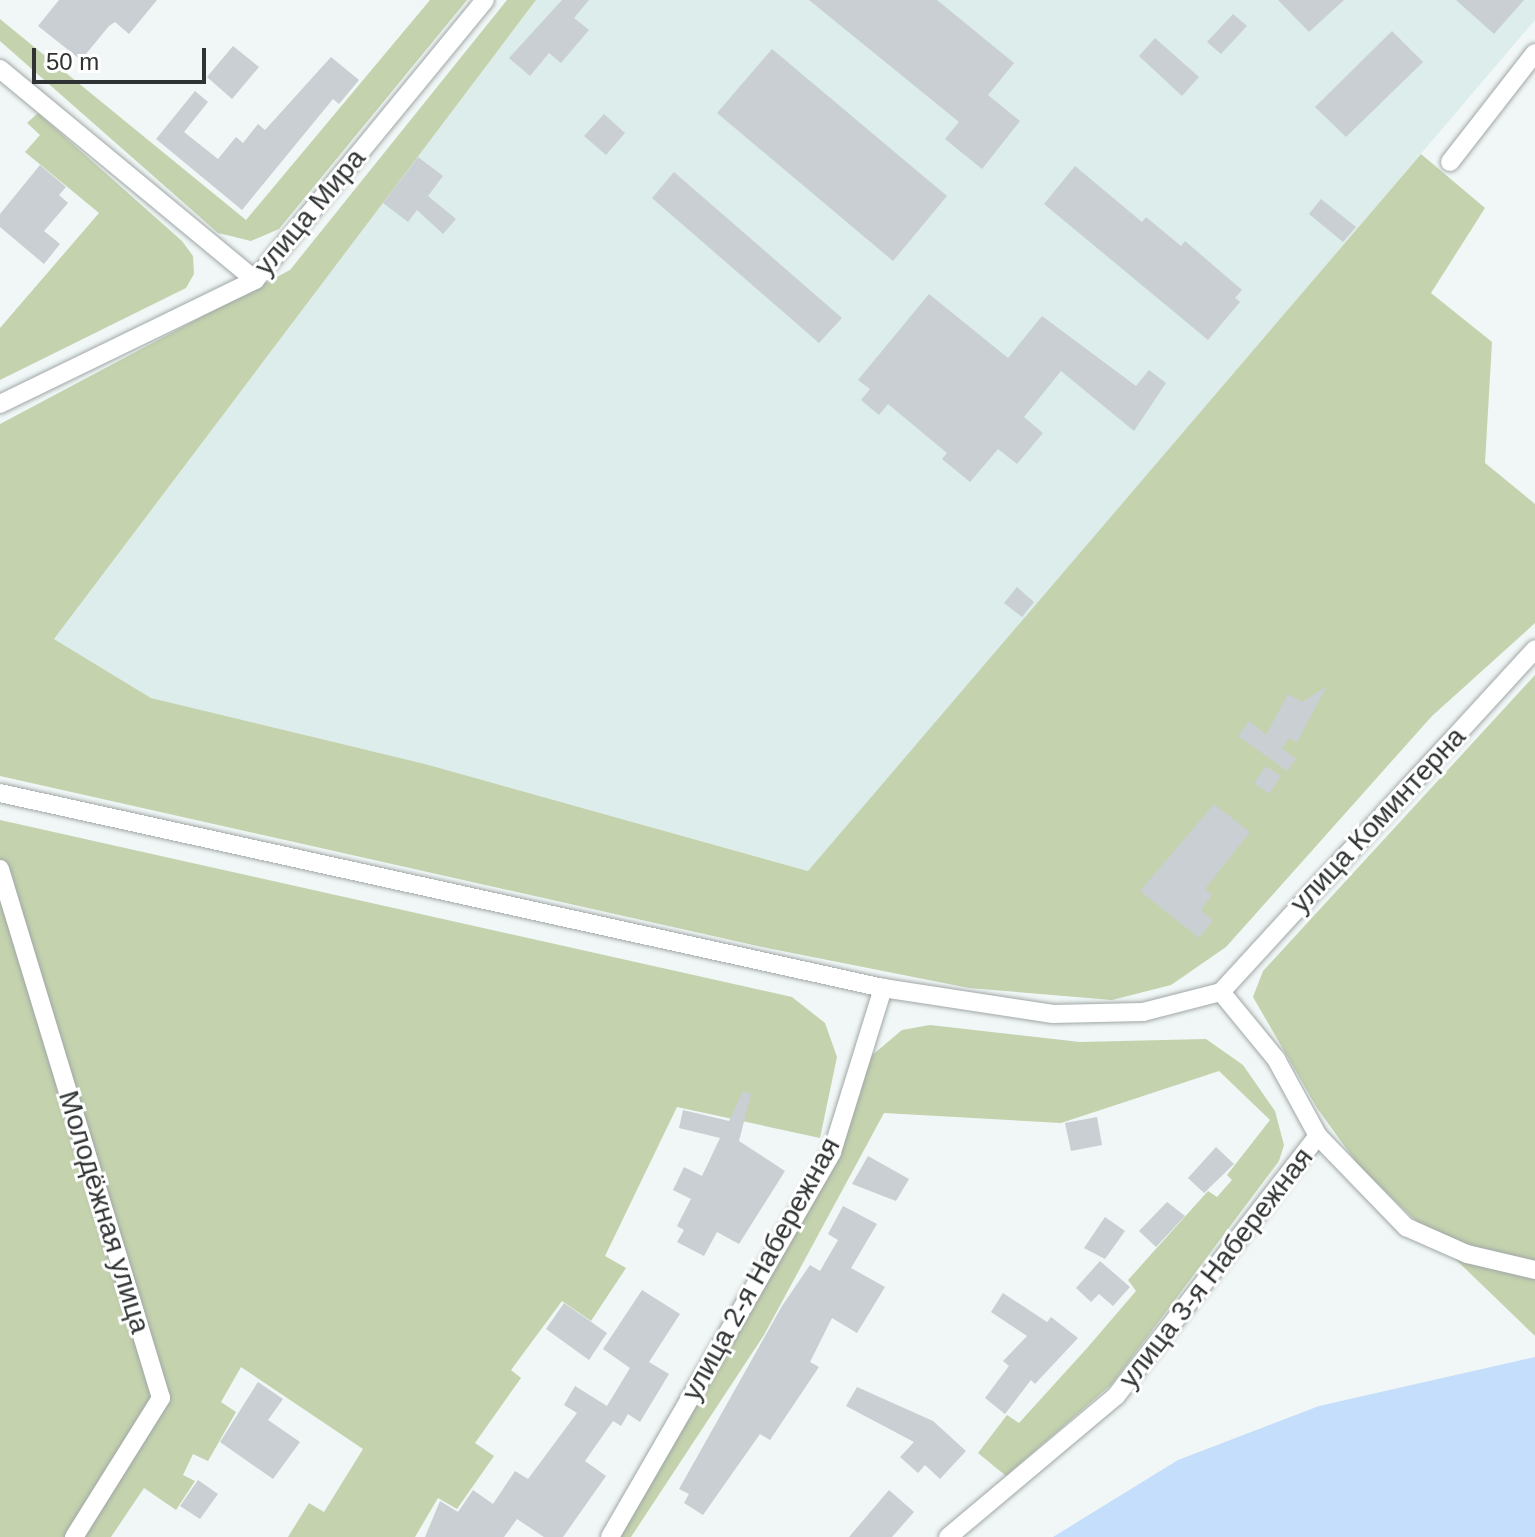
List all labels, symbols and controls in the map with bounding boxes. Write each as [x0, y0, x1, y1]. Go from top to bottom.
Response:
scale bar [36, 32, 210, 82]
text: 50 m [46, 48, 99, 75]
street label: улица Мира [247, 142, 373, 282]
street label: улица Коминтерна [1283, 720, 1473, 920]
street label: Молодёжная улица [51, 1087, 157, 1337]
street label: улица 2-я Набережная [675, 1132, 847, 1406]
street label: улица 3-я Набережная [1112, 1141, 1320, 1395]

